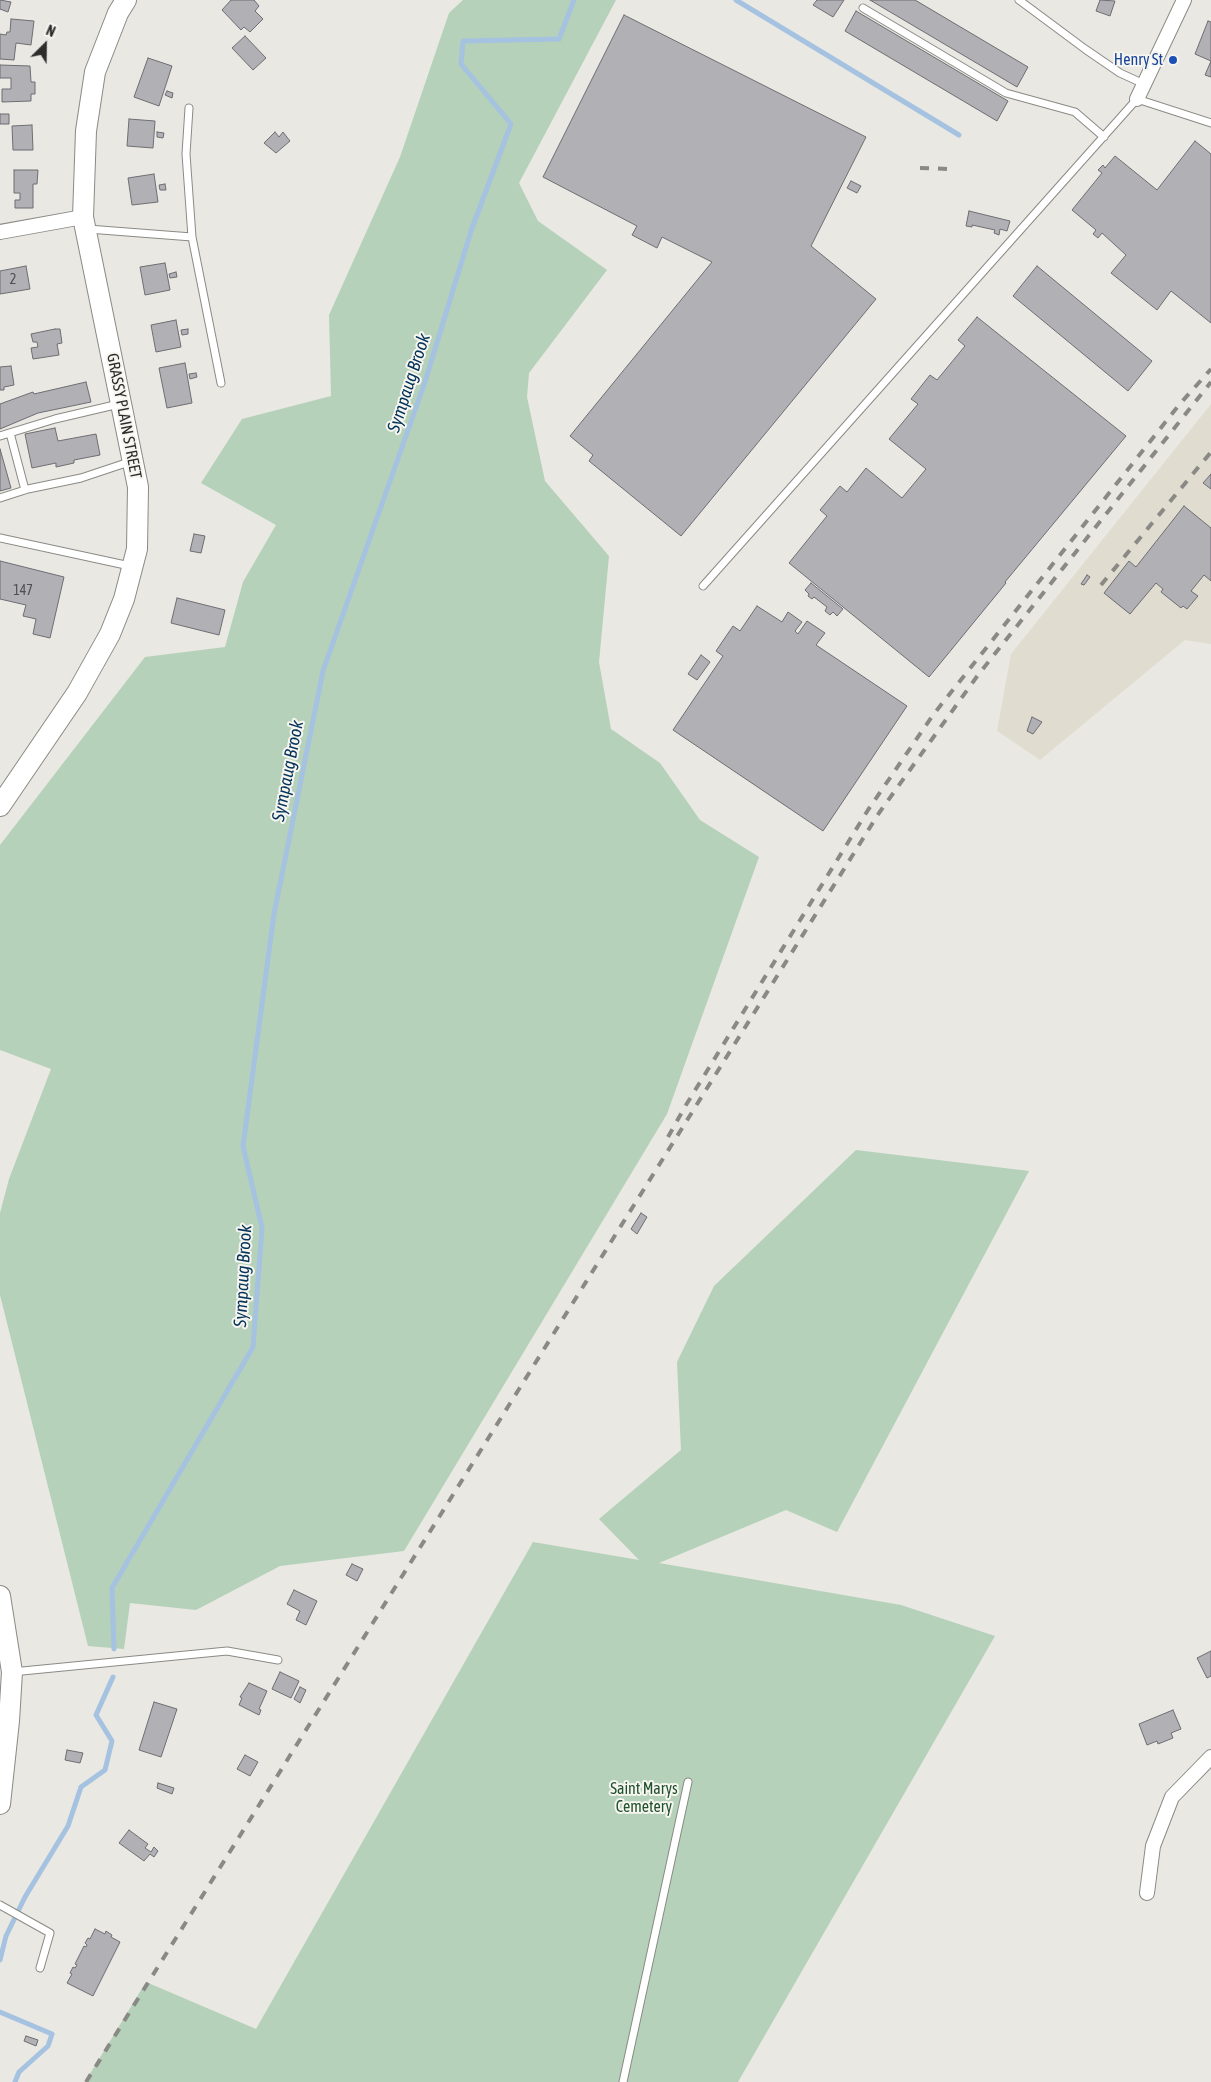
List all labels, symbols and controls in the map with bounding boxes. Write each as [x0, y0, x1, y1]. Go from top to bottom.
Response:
north arrow [20, 20, 70, 70]
text: N [44, 22, 58, 40]
place label: Henry St [1114, 50, 1163, 70]
marker: Henry St [1167, 54, 1179, 66]
house number: 2 [10, 272, 16, 288]
water label: Sympaug Brook [383, 331, 435, 435]
street label: GRASSY PLAIN STREET [102, 352, 146, 480]
house number: 147 [13, 583, 33, 599]
water label: Sympaug Brook [268, 719, 308, 823]
water label: Sympaug Brook [230, 1224, 256, 1328]
park label: Saint Marys Cemetery [610, 1779, 678, 1817]

